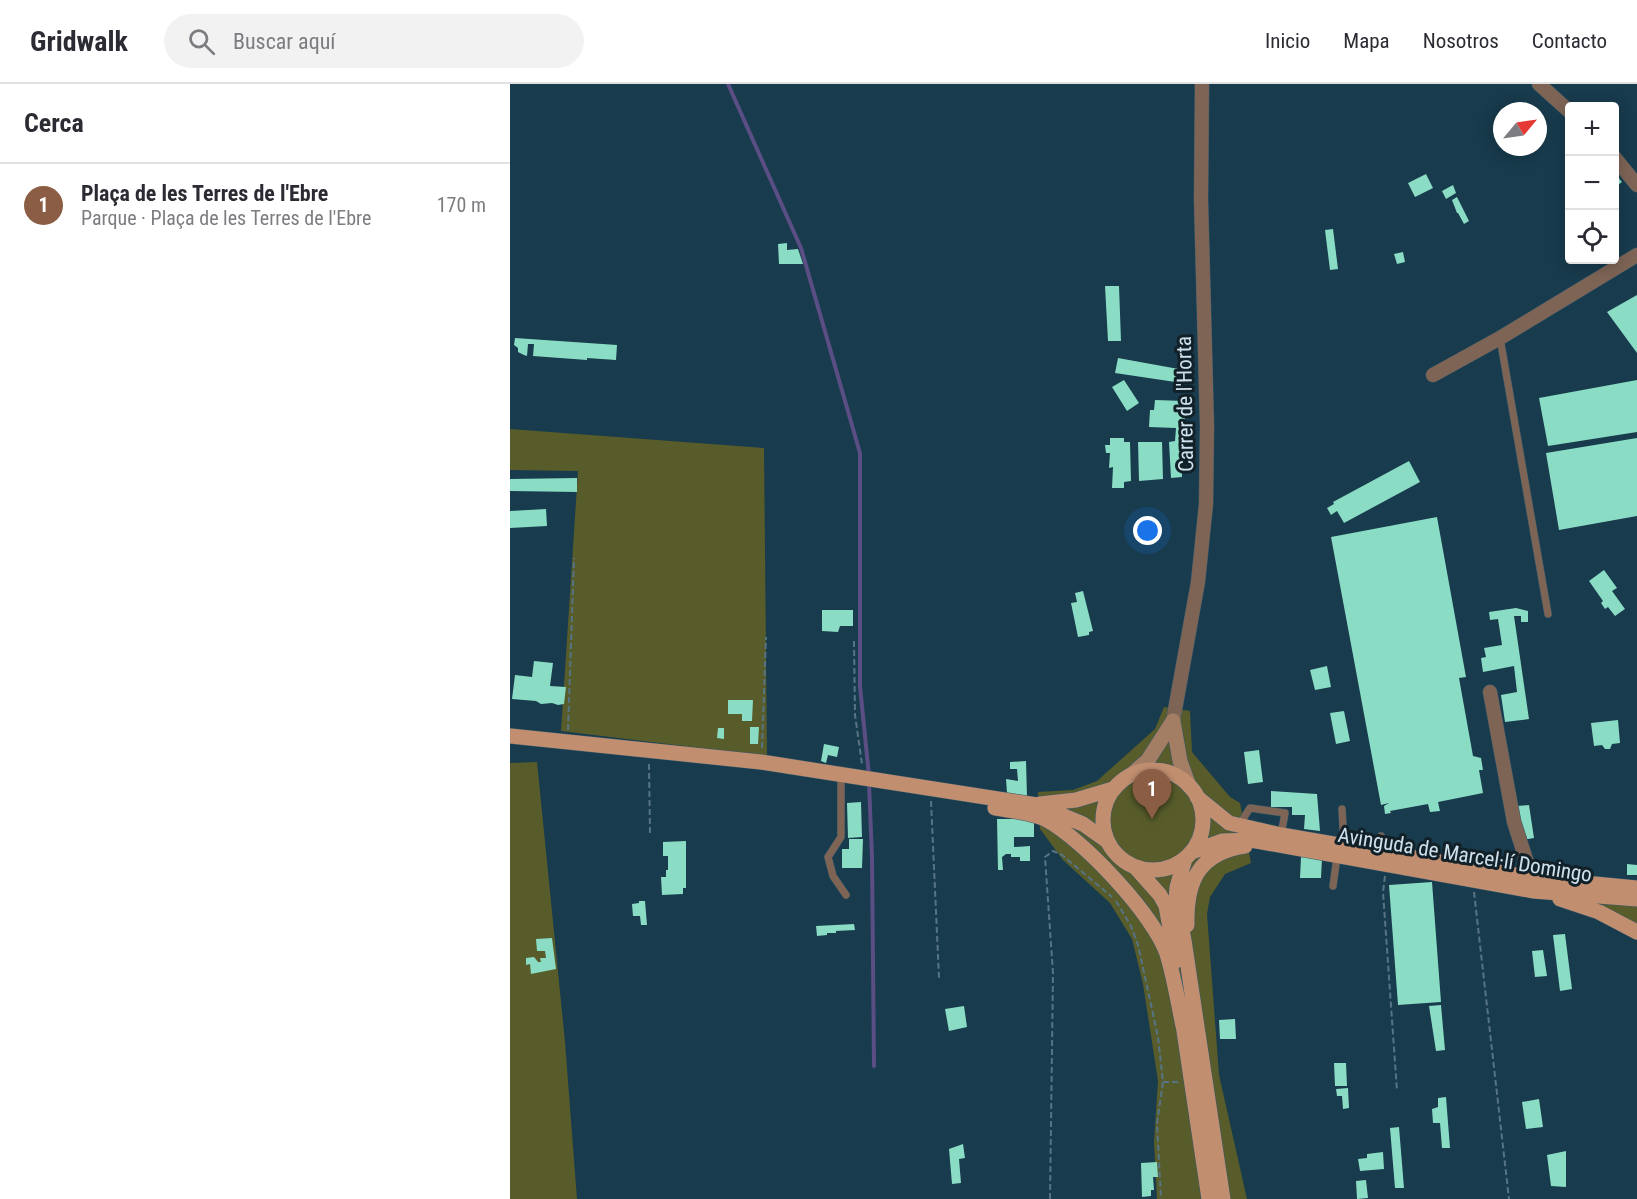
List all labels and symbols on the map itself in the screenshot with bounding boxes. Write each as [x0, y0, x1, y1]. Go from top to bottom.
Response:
north arrow [1493, 102, 1547, 156]
street label: Carrer de l'Horta [1172, 336, 1198, 472]
your location [1133, 516, 1162, 545]
pin: 1 [1132, 770, 1172, 819]
street label: Avinguda de Marcel·lí Domingo [1336, 823, 1594, 887]

